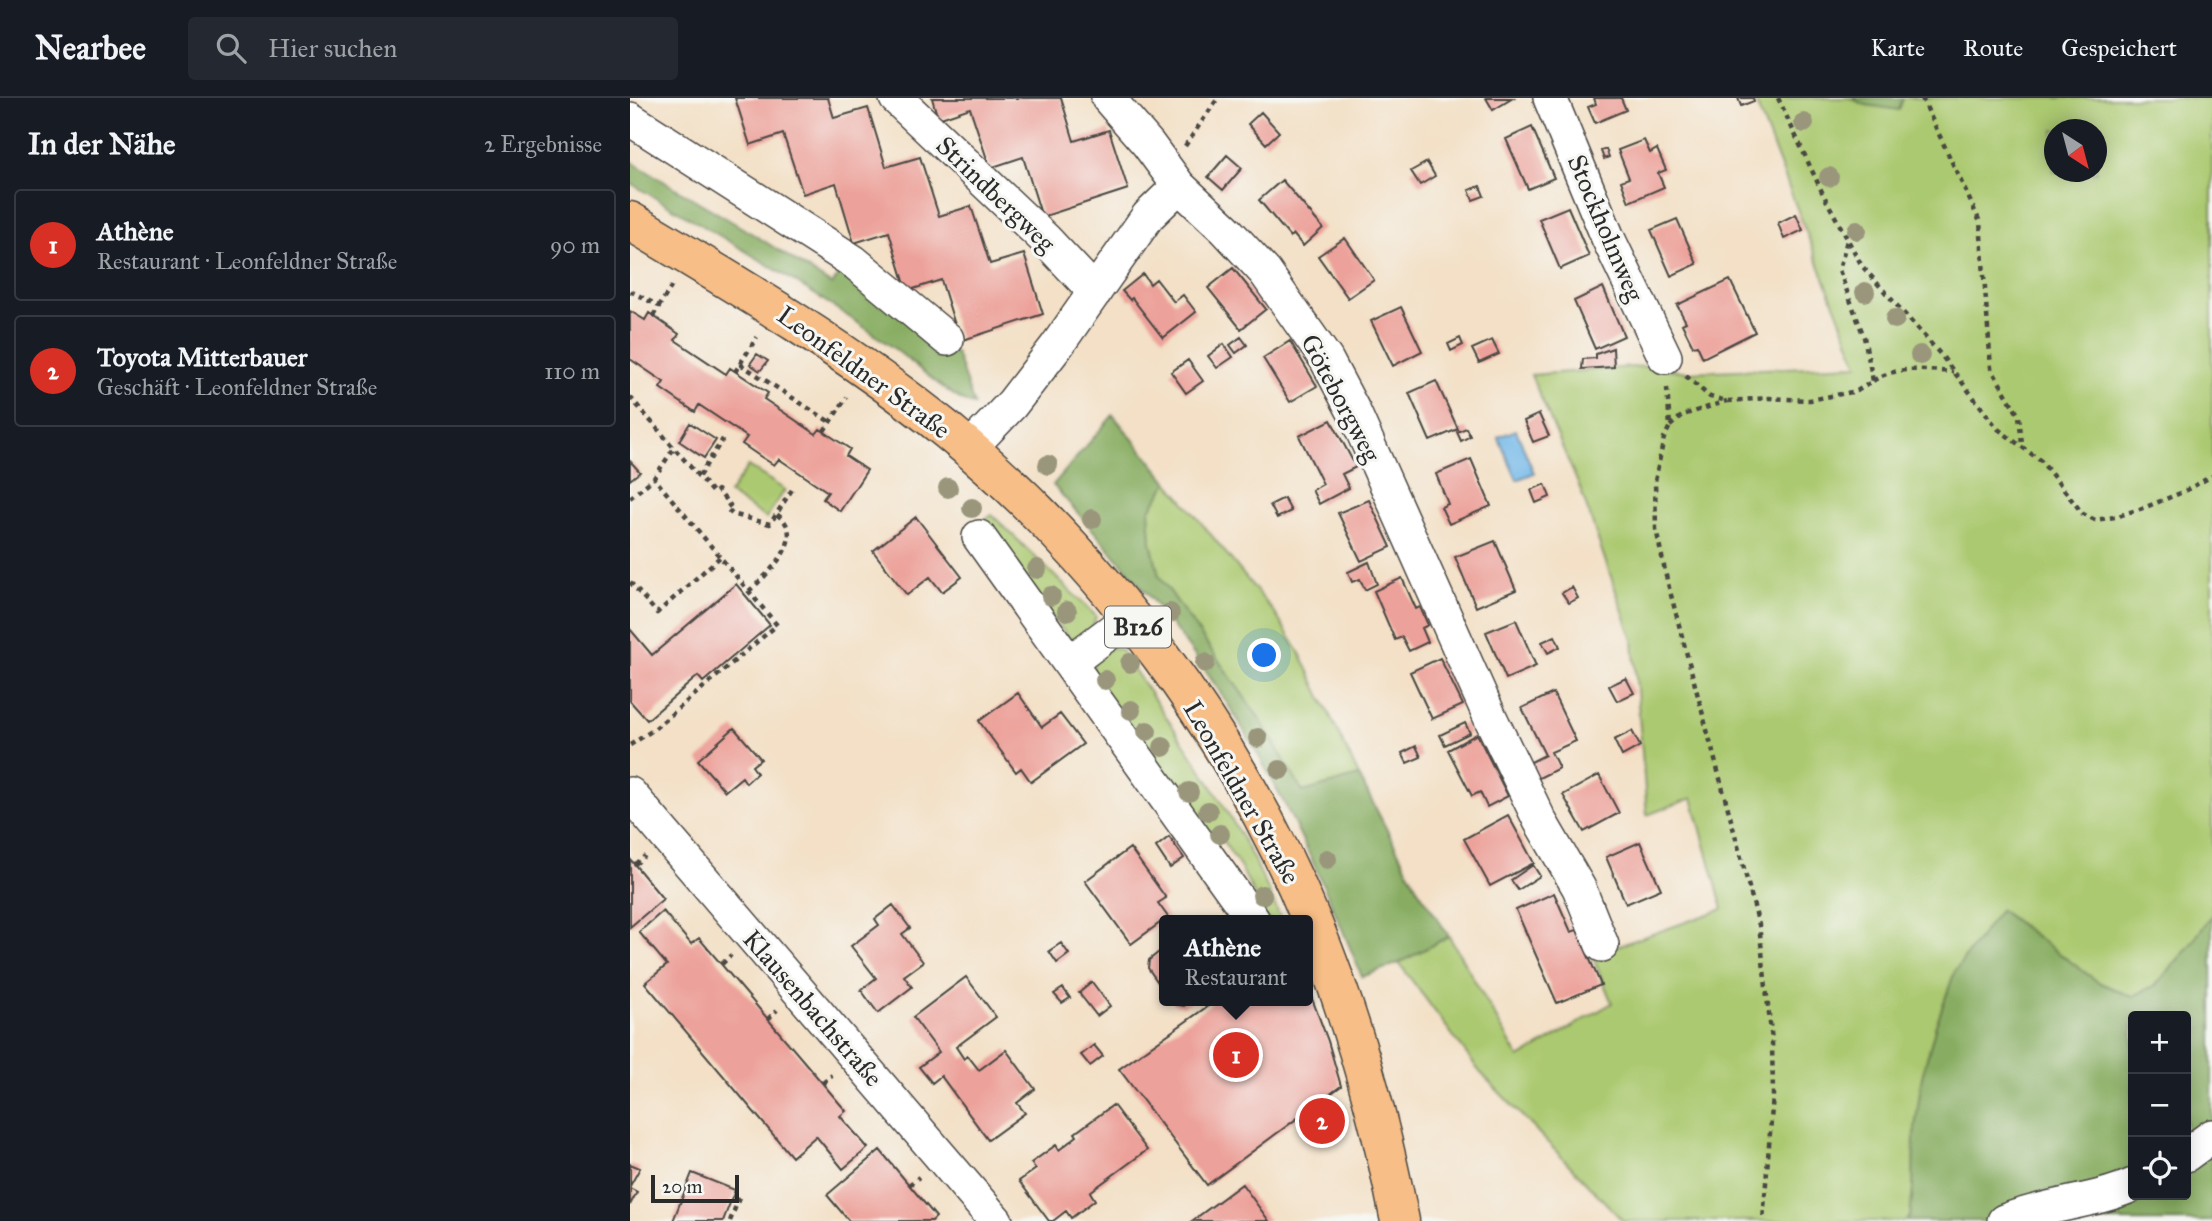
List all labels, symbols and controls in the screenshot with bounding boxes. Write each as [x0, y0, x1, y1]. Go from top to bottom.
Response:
search box [188, 17, 678, 80]
text: Nearbee [35, 28, 146, 68]
icon: search [212, 29, 250, 67]
text: Hier suchen [268, 32, 397, 64]
text: Karte [1870, 33, 1925, 63]
text: Route [1963, 33, 2023, 63]
text: Gespeichert [2061, 33, 2177, 63]
north arrow [2044, 119, 2107, 182]
text: In der Nähe [28, 126, 176, 162]
street label: Strindbergweg [930, 129, 1063, 259]
text: 2 Ergebnisse [484, 130, 602, 158]
street label: Stockholmweg [1561, 150, 1652, 307]
text: Athène [97, 215, 174, 247]
text: 1 [48, 231, 58, 259]
text: 90 m [550, 231, 600, 259]
text: Restaurant · Leonfeldner Straße [97, 247, 397, 275]
street label: Leonfeldner Straße [771, 298, 957, 446]
street label: Göteborgweg [1294, 329, 1388, 468]
text: Toyota Mitterbauer [97, 341, 308, 373]
text: 2 [47, 357, 59, 385]
text: 110 m [544, 357, 600, 385]
text: Geschäft · Leonfeldner Straße [97, 373, 377, 401]
road number: B126 [1105, 606, 1171, 648]
your location [1247, 638, 1281, 672]
street label: Leonfeldner Straße [1177, 695, 1307, 889]
popup [1159, 915, 1313, 1006]
street label: Klausenbachstraße [736, 923, 890, 1093]
text: Athène [1185, 931, 1261, 963]
text: Restaurant [1185, 963, 1287, 991]
map controls [2128, 1011, 2191, 1200]
button: + [2128, 1011, 2191, 1074]
pin: 1 [1213, 1029, 1259, 1081]
button: − [2128, 1074, 2191, 1137]
pin: 2 [1299, 1095, 1345, 1147]
button: locate [2128, 1137, 2191, 1200]
scale bar [651, 1172, 738, 1204]
text: 20 m [662, 1175, 703, 1198]

